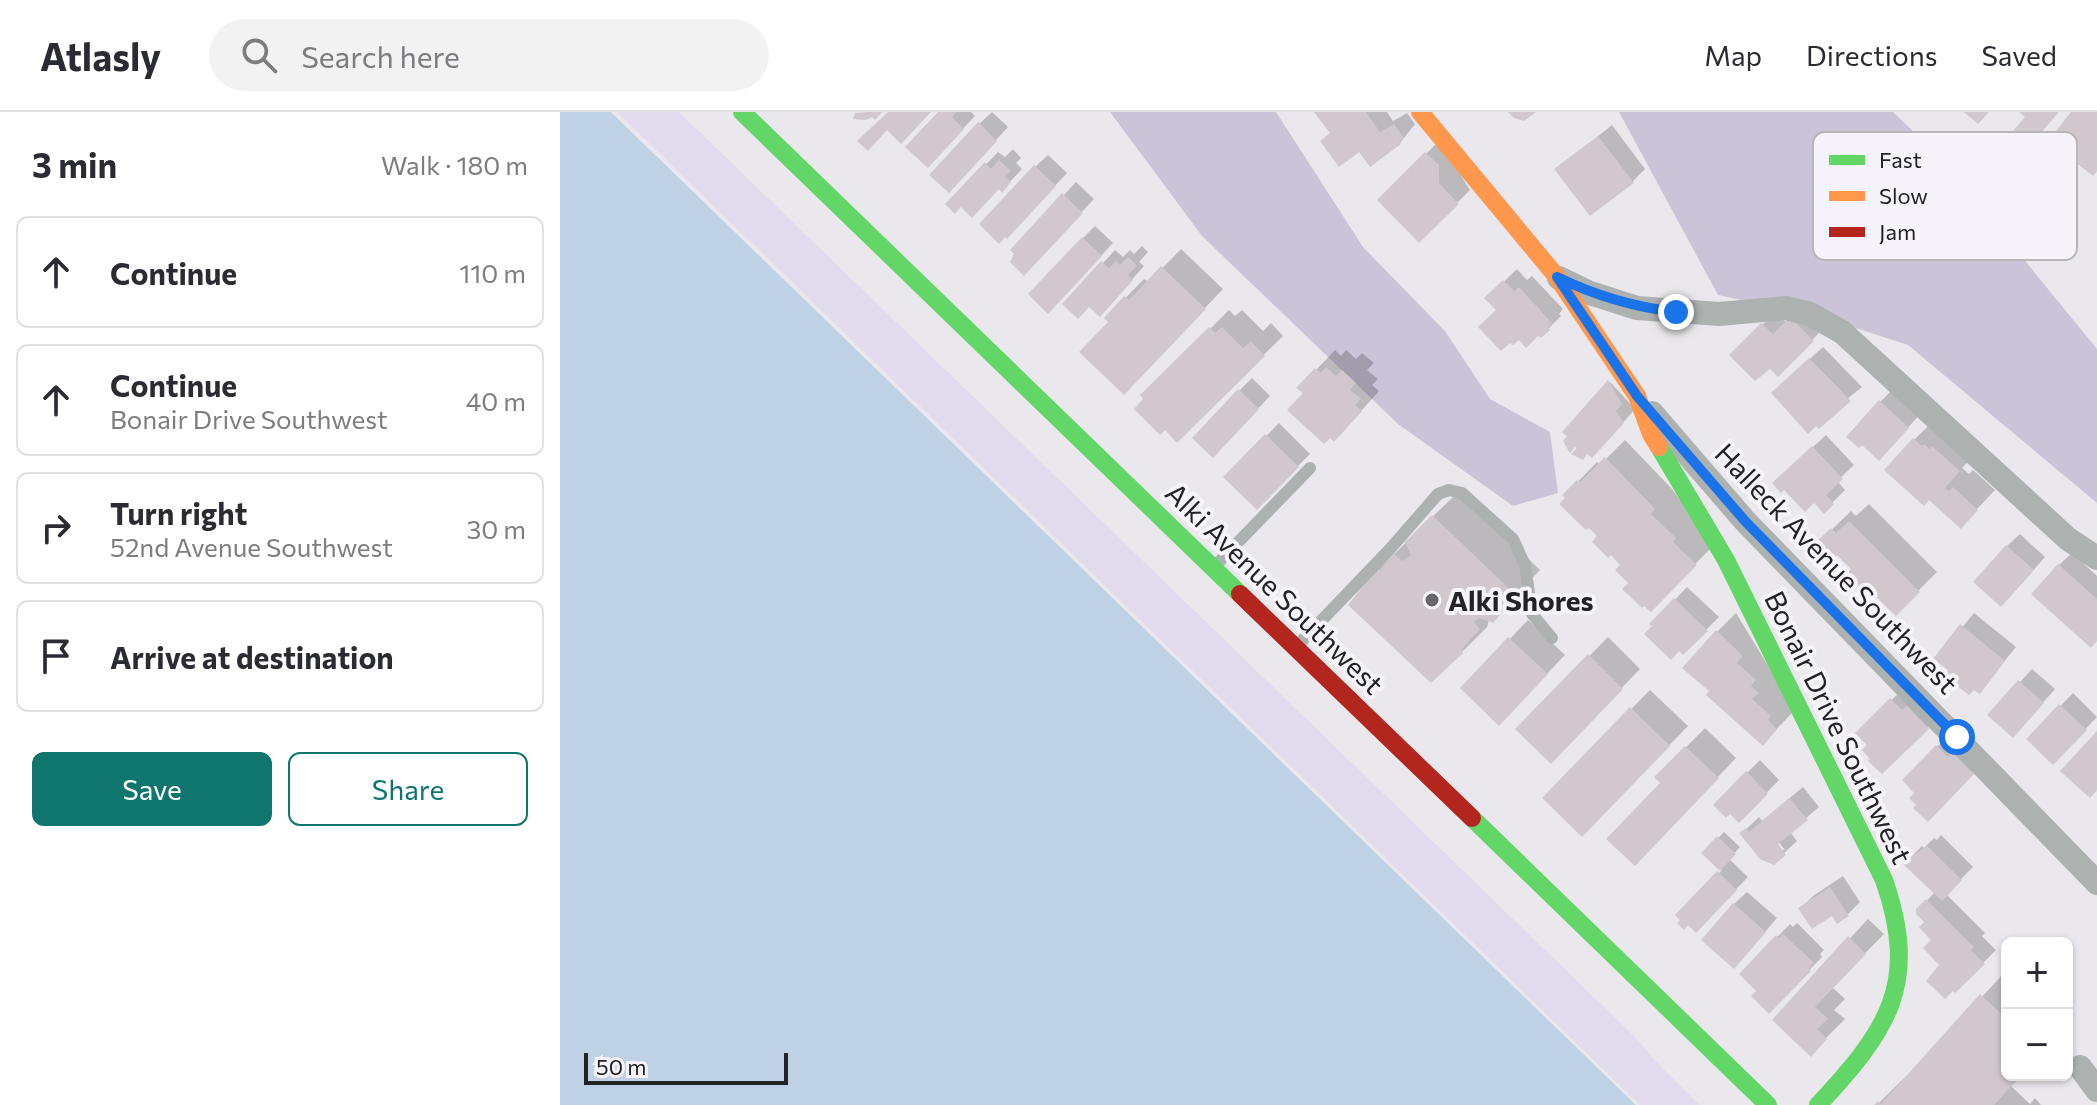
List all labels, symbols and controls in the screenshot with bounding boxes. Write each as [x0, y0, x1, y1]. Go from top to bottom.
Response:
search box [209, 19, 769, 91]
text: Atlasly [40, 32, 161, 79]
icon: search [237, 33, 281, 77]
text: Search here [301, 37, 460, 74]
text: Map [1704, 38, 1762, 72]
text: Directions [1806, 38, 1937, 72]
text: Saved [1981, 38, 2057, 72]
legend [1813, 132, 2077, 260]
text: 3 min [32, 143, 117, 185]
text: Fast [1879, 146, 1922, 173]
text: Walk · 180 m [381, 149, 528, 180]
text: Slow [1879, 182, 1928, 209]
text: Jam [1879, 218, 1916, 245]
icon: ahead [34, 250, 78, 294]
text: Continue [110, 254, 237, 291]
text: 110 m [459, 257, 526, 288]
route end [1658, 294, 1694, 330]
text: Continue [110, 366, 237, 403]
icon: ahead [34, 378, 78, 422]
text: 40 m [466, 385, 526, 416]
text: Bonair Drive Southwest [110, 403, 388, 434]
street label: Halleck Avenue Southwest [1709, 436, 1965, 700]
street label: Alki Avenue Southwest [1159, 475, 1391, 701]
text: Turn right [110, 494, 247, 531]
icon: right [34, 506, 78, 550]
text: 30 m [467, 513, 526, 544]
text: 52nd Avenue Southwest [110, 531, 393, 562]
place label: Alki Shores [1448, 583, 1594, 617]
street label: Bonair Drive Southwest [1758, 585, 1920, 869]
marker: Alki Shores [1423, 591, 1441, 609]
icon: arrive [34, 634, 78, 678]
text: Arrive at destination [110, 638, 394, 675]
route start [1939, 719, 1975, 755]
button: Save [32, 752, 272, 826]
button: Share [288, 752, 528, 826]
map controls [2001, 937, 2073, 1081]
button: + [2001, 937, 2073, 1009]
button: − [2001, 1009, 2073, 1081]
scale bar [584, 1049, 788, 1085]
text: 50 m [596, 1053, 646, 1080]

